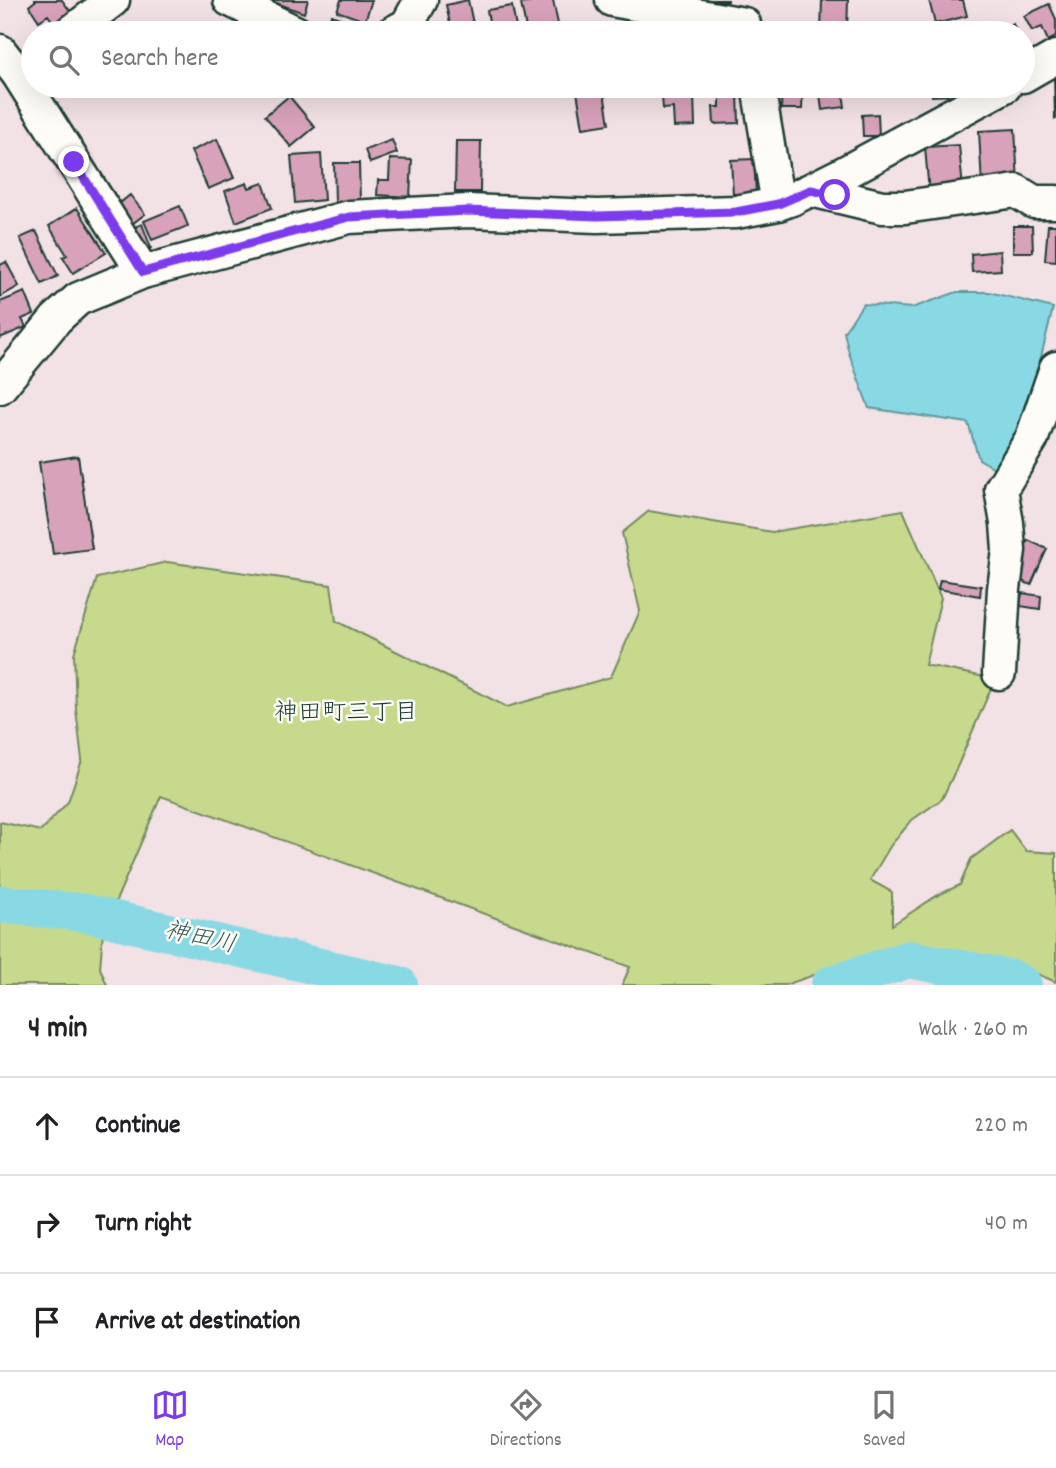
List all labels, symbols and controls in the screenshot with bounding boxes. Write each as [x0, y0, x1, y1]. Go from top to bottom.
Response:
search box [21, 21, 1035, 98]
icon: search [45, 41, 83, 79]
text: Search here [101, 41, 219, 78]
route end [58, 146, 89, 177]
route start [819, 179, 850, 210]
district label: 神田町三丁目 [274, 697, 418, 731]
water label: 神田川 [161, 914, 239, 964]
text: 4 min [28, 1009, 87, 1052]
text: Walk · 260 m [918, 1014, 1028, 1047]
icon: ahead [28, 1107, 66, 1145]
text: Continue [95, 1108, 180, 1145]
text: 220 m [974, 1110, 1028, 1143]
icon: right [28, 1205, 66, 1243]
text: Turn right [95, 1206, 192, 1243]
text: 40 m [985, 1208, 1028, 1241]
icon: arrive [28, 1303, 66, 1341]
text: Arrive at destination [95, 1304, 300, 1341]
tab: Map [151, 1386, 189, 1455]
tab: Directions [490, 1386, 562, 1455]
tab: Saved [863, 1386, 905, 1455]

